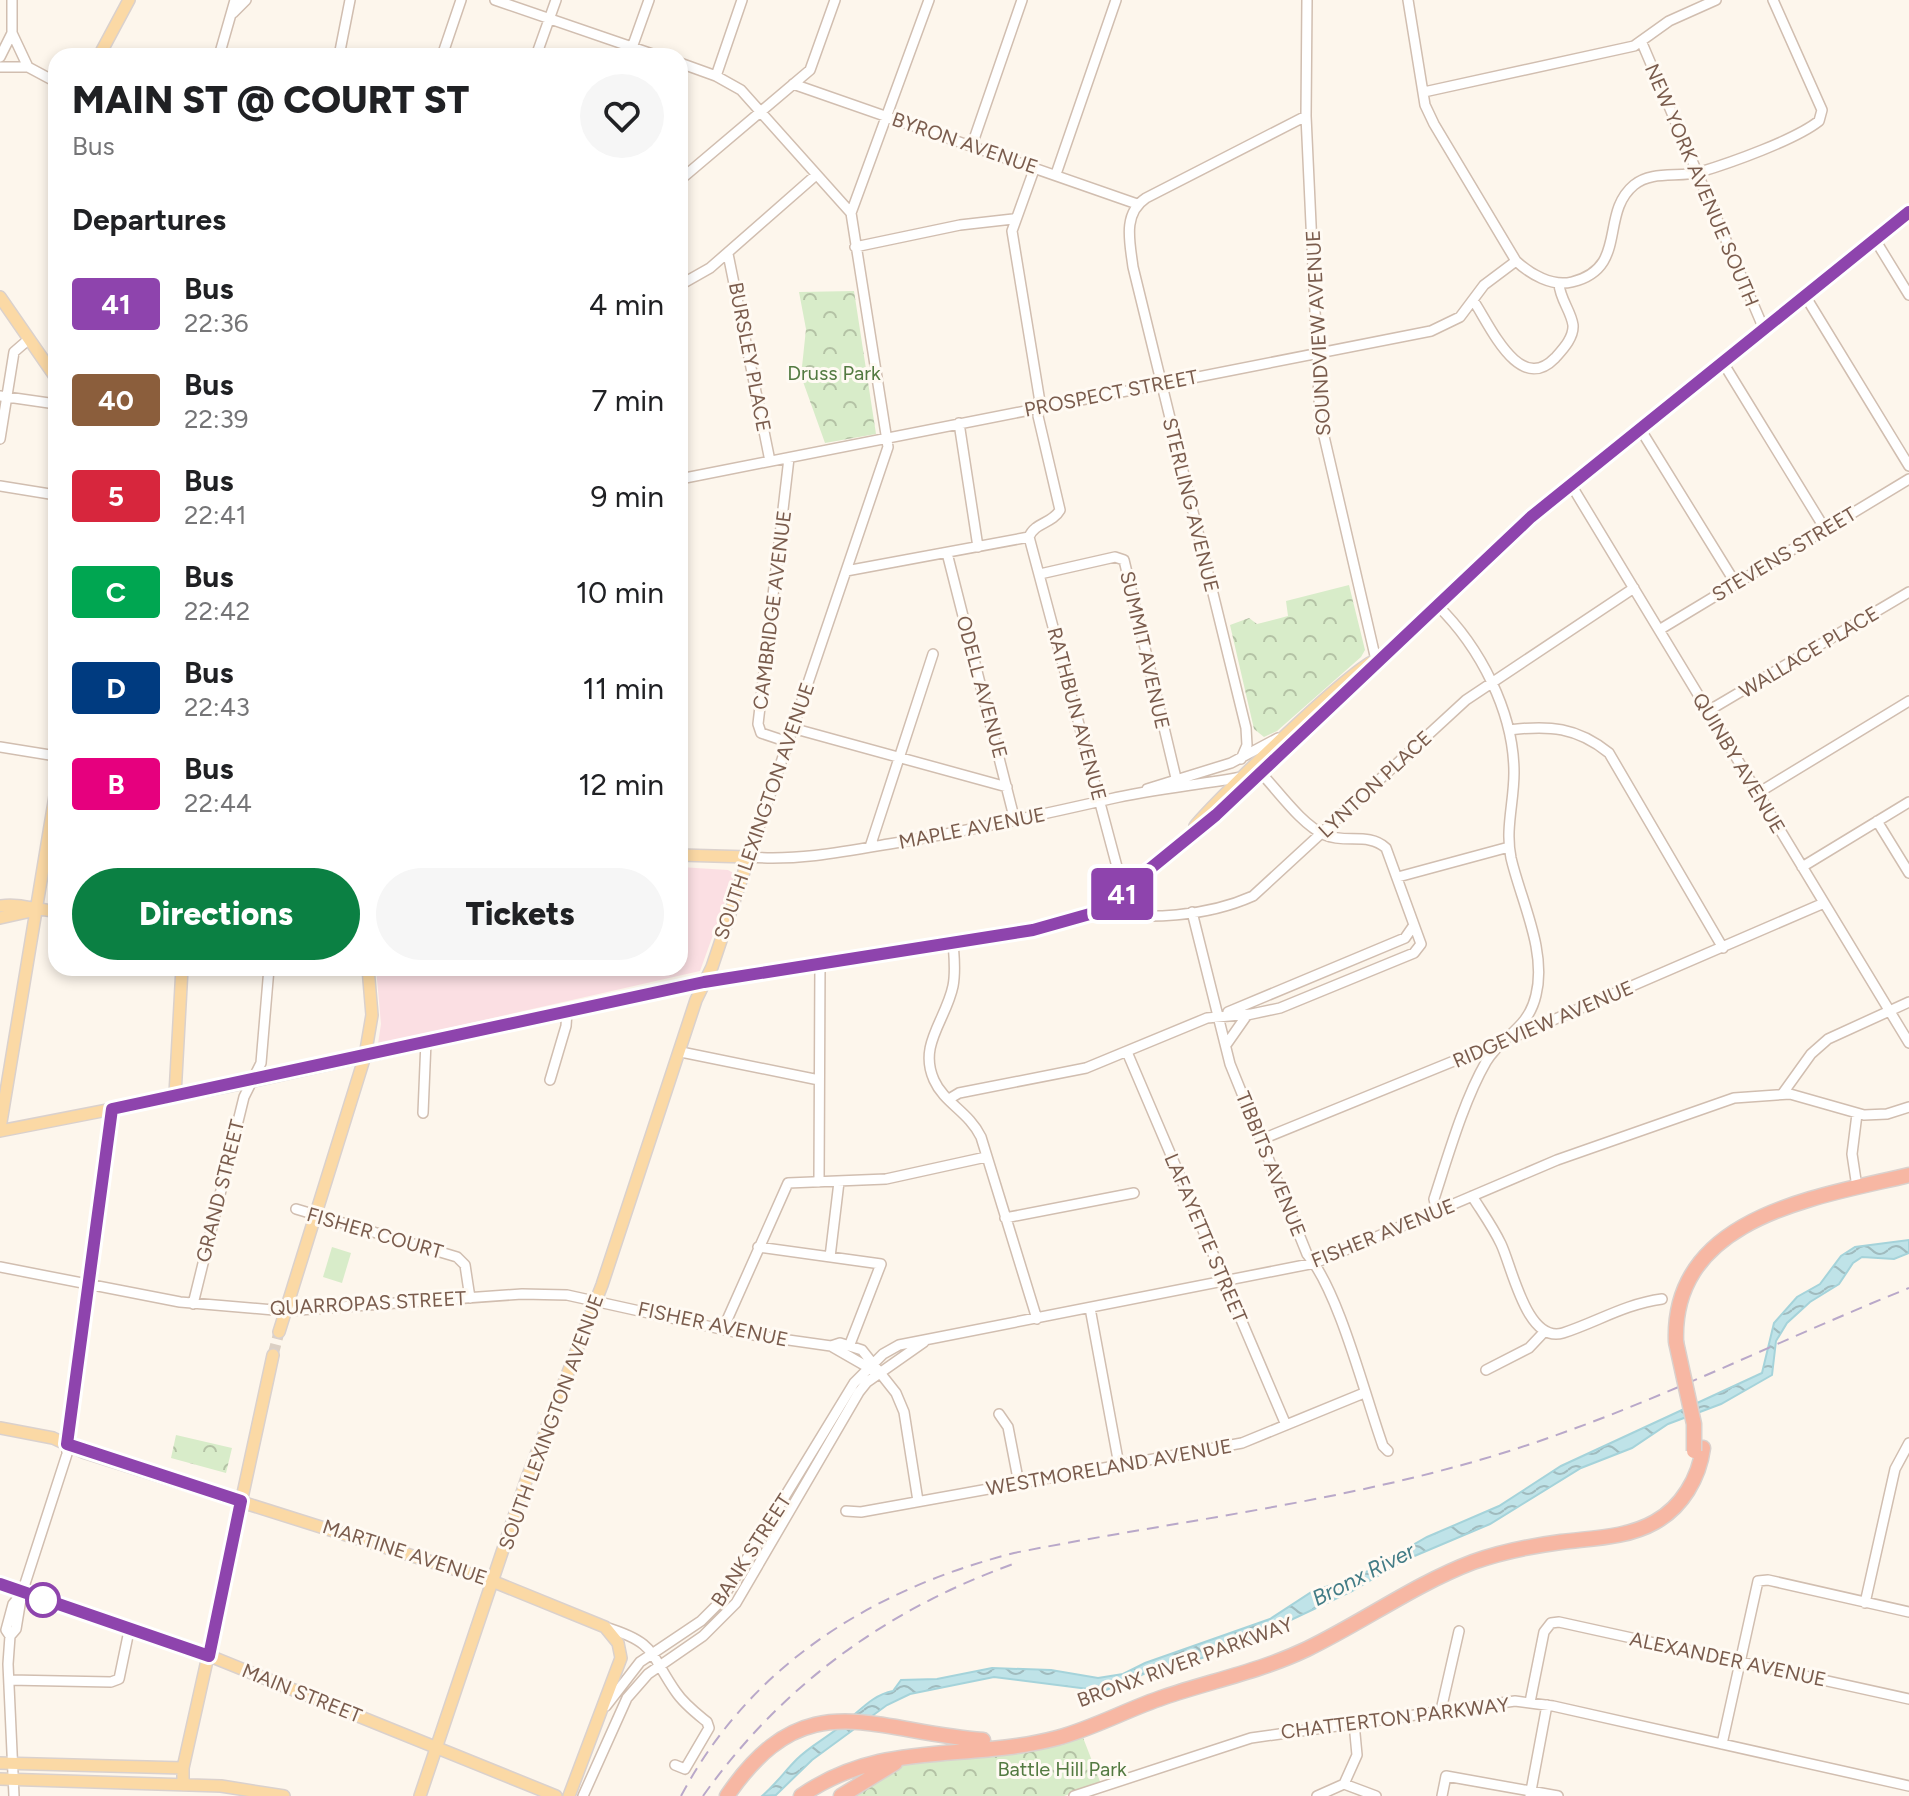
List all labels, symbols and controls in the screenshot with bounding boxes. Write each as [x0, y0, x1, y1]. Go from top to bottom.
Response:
street label: NEW YORK AVENUE SOUTH [1640, 60, 1764, 310]
button: heart [580, 74, 664, 158]
text: MAIN ST @ COURT ST [72, 77, 469, 123]
street label: BYRON AVENUE [889, 107, 1041, 179]
text: Bus [72, 130, 115, 162]
text: Departures [72, 201, 226, 238]
street label: SOUNDVIEW AVENUE [1301, 229, 1335, 437]
text: Bus [184, 270, 233, 307]
street label: BURSLEY PLACE [724, 280, 776, 434]
text: 4 min [589, 286, 664, 323]
text: 41 [101, 287, 131, 321]
text: 22:36 [184, 307, 249, 339]
park label: Druss Park [787, 361, 881, 385]
street label: PROSPECT STREET [1022, 364, 1200, 422]
text: Bus [184, 366, 233, 403]
text: 7 min [591, 382, 664, 419]
text: 40 [98, 383, 134, 417]
text: 22:39 [184, 403, 249, 435]
street label: STERLING AVENUE [1158, 415, 1224, 595]
text: Bus [184, 462, 233, 499]
text: 9 min [590, 478, 664, 515]
text: 5 [108, 479, 124, 513]
text: 22:41 [184, 499, 247, 531]
street label: STEVENS STREET [1707, 501, 1861, 607]
street label: CAMBRIDGE AVENUE [748, 509, 796, 711]
text: Bus [184, 558, 233, 595]
street label: SUMMIT AVENUE [1115, 569, 1175, 731]
text: 10 min [576, 574, 664, 611]
text: C [106, 575, 126, 609]
text: 22:42 [184, 595, 250, 627]
street label: WALLACE PLACE [1735, 601, 1883, 703]
street label: ODELL AVENUE [951, 613, 1013, 761]
street label: RATHBUN AVENUE [1042, 625, 1112, 803]
text: Bus [184, 654, 233, 691]
text: 11 min [583, 670, 664, 707]
text: D [106, 671, 126, 705]
street label: SOUTH LEXINGTON AVENUE [709, 679, 819, 943]
street label: QUINBY AVENUE [1688, 688, 1790, 838]
text: 22:43 [184, 691, 250, 723]
street label: LYNTON PLACE [1313, 725, 1437, 843]
text: Bus [184, 750, 233, 787]
text: 12 min [578, 766, 664, 803]
text: B [107, 767, 125, 801]
text: 22:44 [184, 787, 252, 819]
street label: MAPLE AVENUE [897, 802, 1047, 854]
button: Directions [72, 868, 360, 960]
button: Tickets [376, 868, 664, 960]
line badge: 41 [1086, 868, 1158, 920]
text: 41 [1107, 877, 1137, 911]
street label: RIDGEVIEW AVENUE [1449, 975, 1637, 1073]
street label: TIBBITS AVENUE [1231, 1088, 1311, 1240]
street label: GRAND STREET [191, 1117, 249, 1265]
street label: LAFAYETTE STREET [1159, 1150, 1253, 1326]
street label: FISHER AVENUE [1308, 1193, 1458, 1273]
street label: FISHER COURT [304, 1202, 446, 1264]
street label: QUARROPAS STREET [269, 1286, 467, 1320]
street label: SOUTH LEXINGTON AVENUE [494, 1291, 608, 1553]
street label: FISHER AVENUE [636, 1296, 790, 1352]
street label: WESTMORELAND AVENUE [984, 1434, 1234, 1500]
street label: BANK STREET [706, 1489, 796, 1611]
street label: MARTINE AVENUE [320, 1514, 490, 1590]
water label: Bronx River [1307, 1536, 1420, 1612]
unlabelled marker [26, 1583, 60, 1617]
street label: BRONX RIVER PARKWAY [1074, 1612, 1296, 1712]
street label: ALEXANDER AVENUE [1628, 1626, 1828, 1692]
street label: MAIN STREET [239, 1658, 365, 1728]
street label: CHATTERTON PARKWAY [1279, 1692, 1511, 1744]
park label: Battle Hill Park [997, 1757, 1127, 1781]

